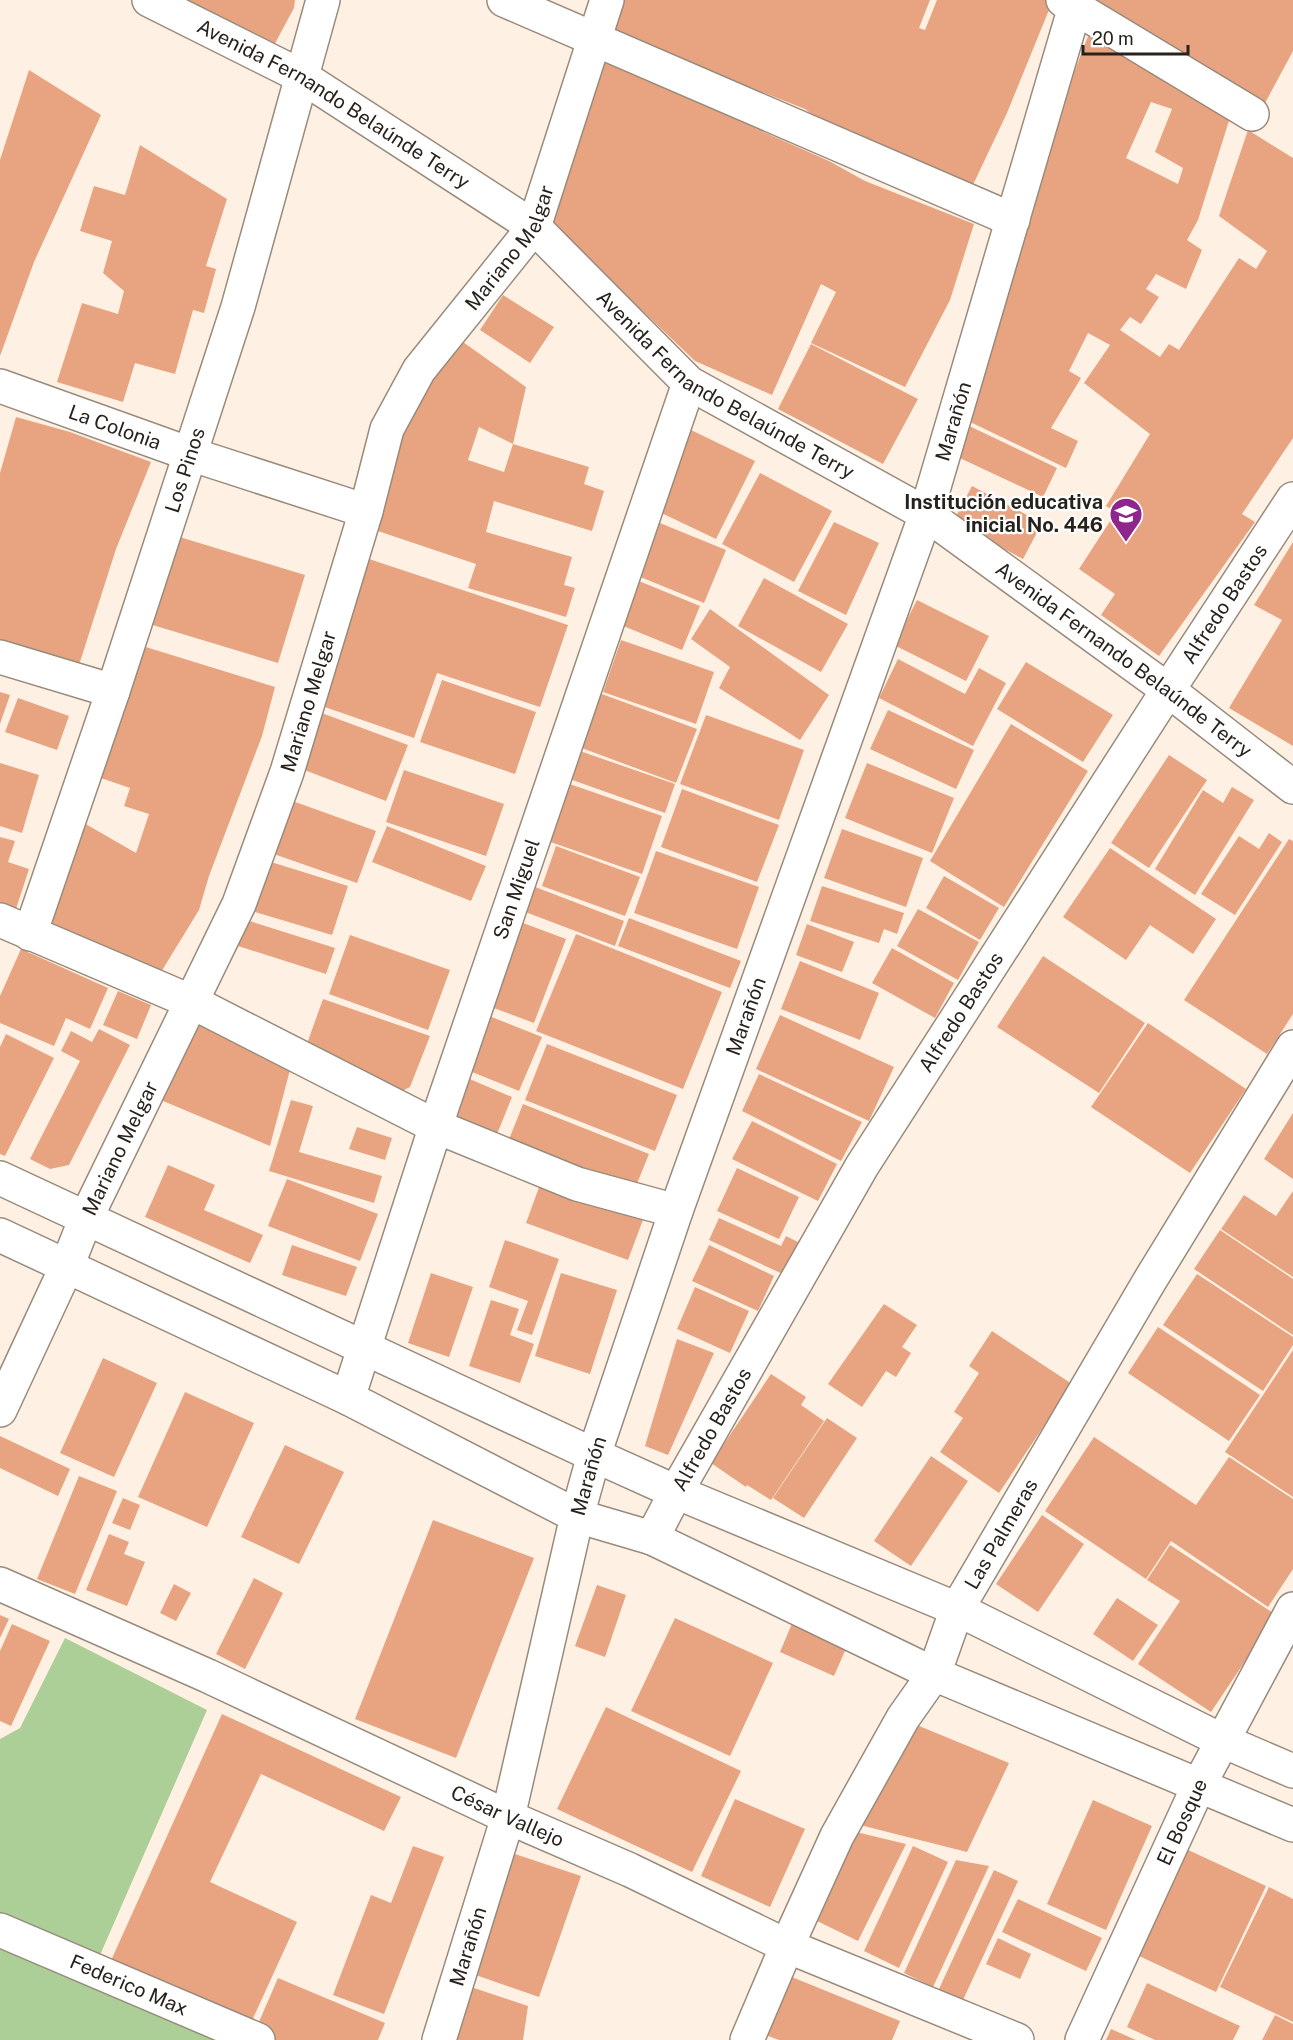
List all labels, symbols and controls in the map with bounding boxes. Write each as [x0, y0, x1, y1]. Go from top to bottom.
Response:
street label: Avenida Fernando Belaúnde Terry [193, 14, 474, 194]
scale bar [1083, 18, 1188, 56]
text: 20 m [1092, 28, 1134, 49]
street label: Mariano Melgar [460, 182, 559, 315]
street label: Avenida Fernando Belaúnde Terry [592, 285, 859, 484]
street label: Marañón [930, 379, 976, 464]
street label: La Colonia [65, 400, 164, 455]
street label: Los Pinos [160, 425, 210, 516]
place label: Institución educativa inicial No. 446 [904, 490, 1103, 537]
school or university icon: Institución educativa inicial No. 446 [1108, 496, 1144, 543]
street label: Alfredo Bastos [1177, 540, 1272, 668]
street label: Avenida Fernando Belaúnde Terry [991, 557, 1257, 763]
street label: Mariano Melgar [276, 628, 341, 775]
street label: San Miguel [488, 836, 545, 943]
street label: Alfredo Bastos [913, 948, 1008, 1077]
street label: Marañón [721, 974, 771, 1059]
street label: Mariano Melgar [77, 1077, 163, 1219]
street label: Alfredo Bastos [667, 1364, 756, 1495]
street label: Marañón [566, 1433, 612, 1518]
street label: Las Palmeras [959, 1474, 1043, 1593]
street label: El Bosque [1152, 1774, 1212, 1869]
street label: César Vallejo [447, 1780, 568, 1852]
street label: Marañón [444, 1904, 492, 1989]
street label: Federico Max [66, 1949, 191, 2021]

